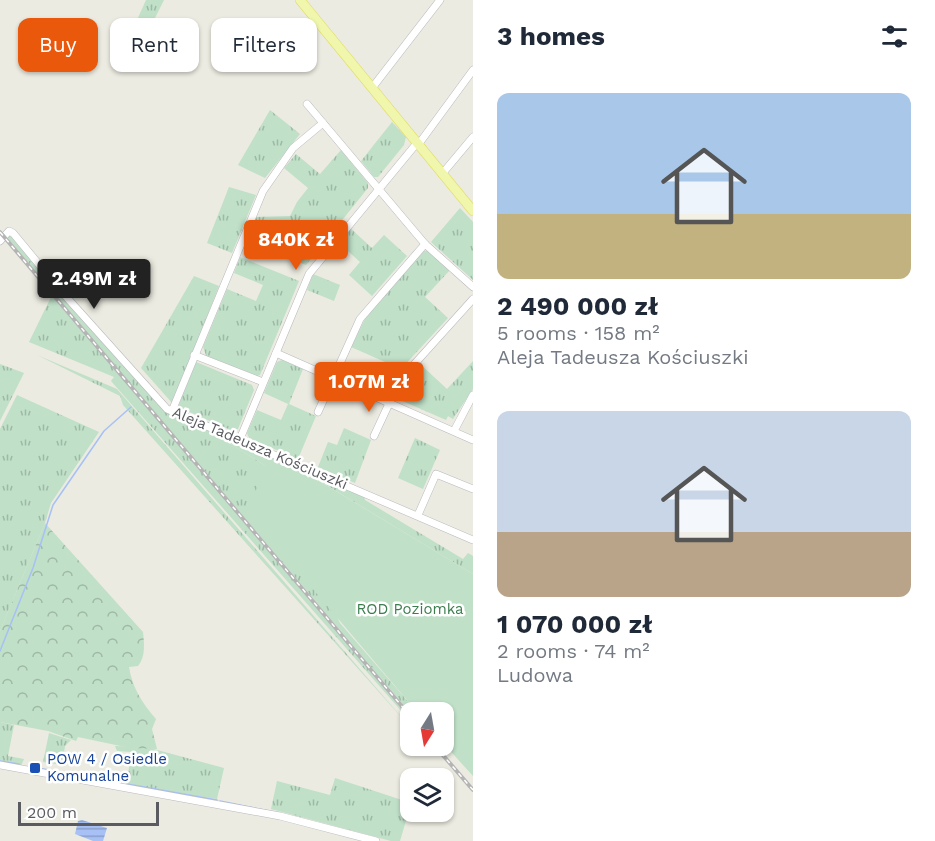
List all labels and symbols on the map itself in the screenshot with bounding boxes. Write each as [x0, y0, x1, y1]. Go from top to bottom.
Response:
pin: 840K zł [241, 220, 351, 271]
pin: 2.49M zł [32, 259, 156, 310]
pin: 1.07M zł [307, 362, 431, 413]
street label: Aleja Tadeusza Kościuszki [170, 403, 350, 493]
park label: ROD Poziomka [356, 600, 464, 618]
north arrow [400, 702, 454, 756]
place label: POW 4 / Osiedle Komunalne [47, 750, 167, 785]
marker: POW 4 / Osiedle Komunalne [28, 761, 42, 775]
scale bar [18, 799, 159, 826]

